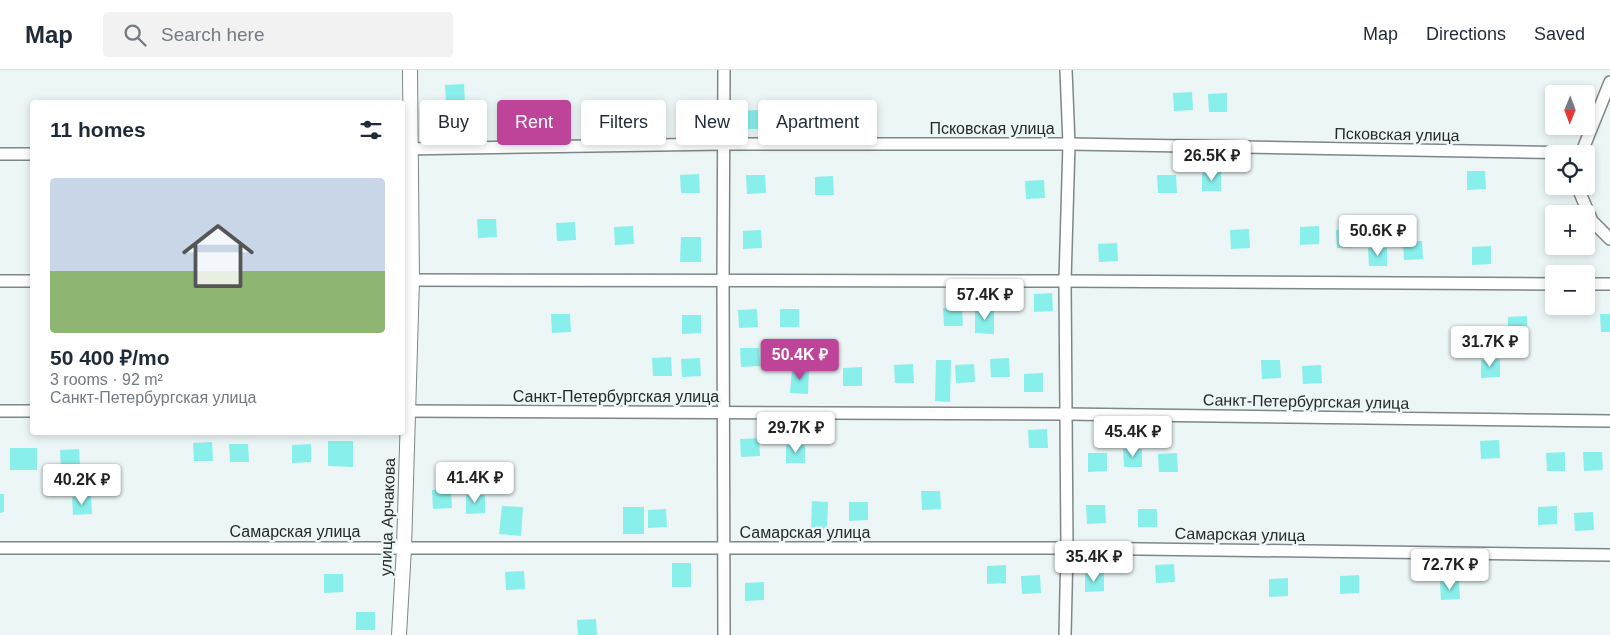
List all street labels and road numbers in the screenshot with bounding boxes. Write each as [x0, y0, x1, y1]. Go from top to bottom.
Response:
street label: Псковская улица [929, 120, 1055, 137]
street label: Псковская улица [1334, 125, 1460, 144]
street label: Санкт-Петербургская улица [513, 388, 719, 405]
street label: Санкт-Петербургская улица [1203, 391, 1409, 412]
street label: улица Арчакова [377, 458, 398, 576]
street label: Самарская улица [230, 523, 360, 540]
street label: Самарская улица [740, 524, 870, 541]
street label: Самарская улица [1174, 525, 1306, 544]

